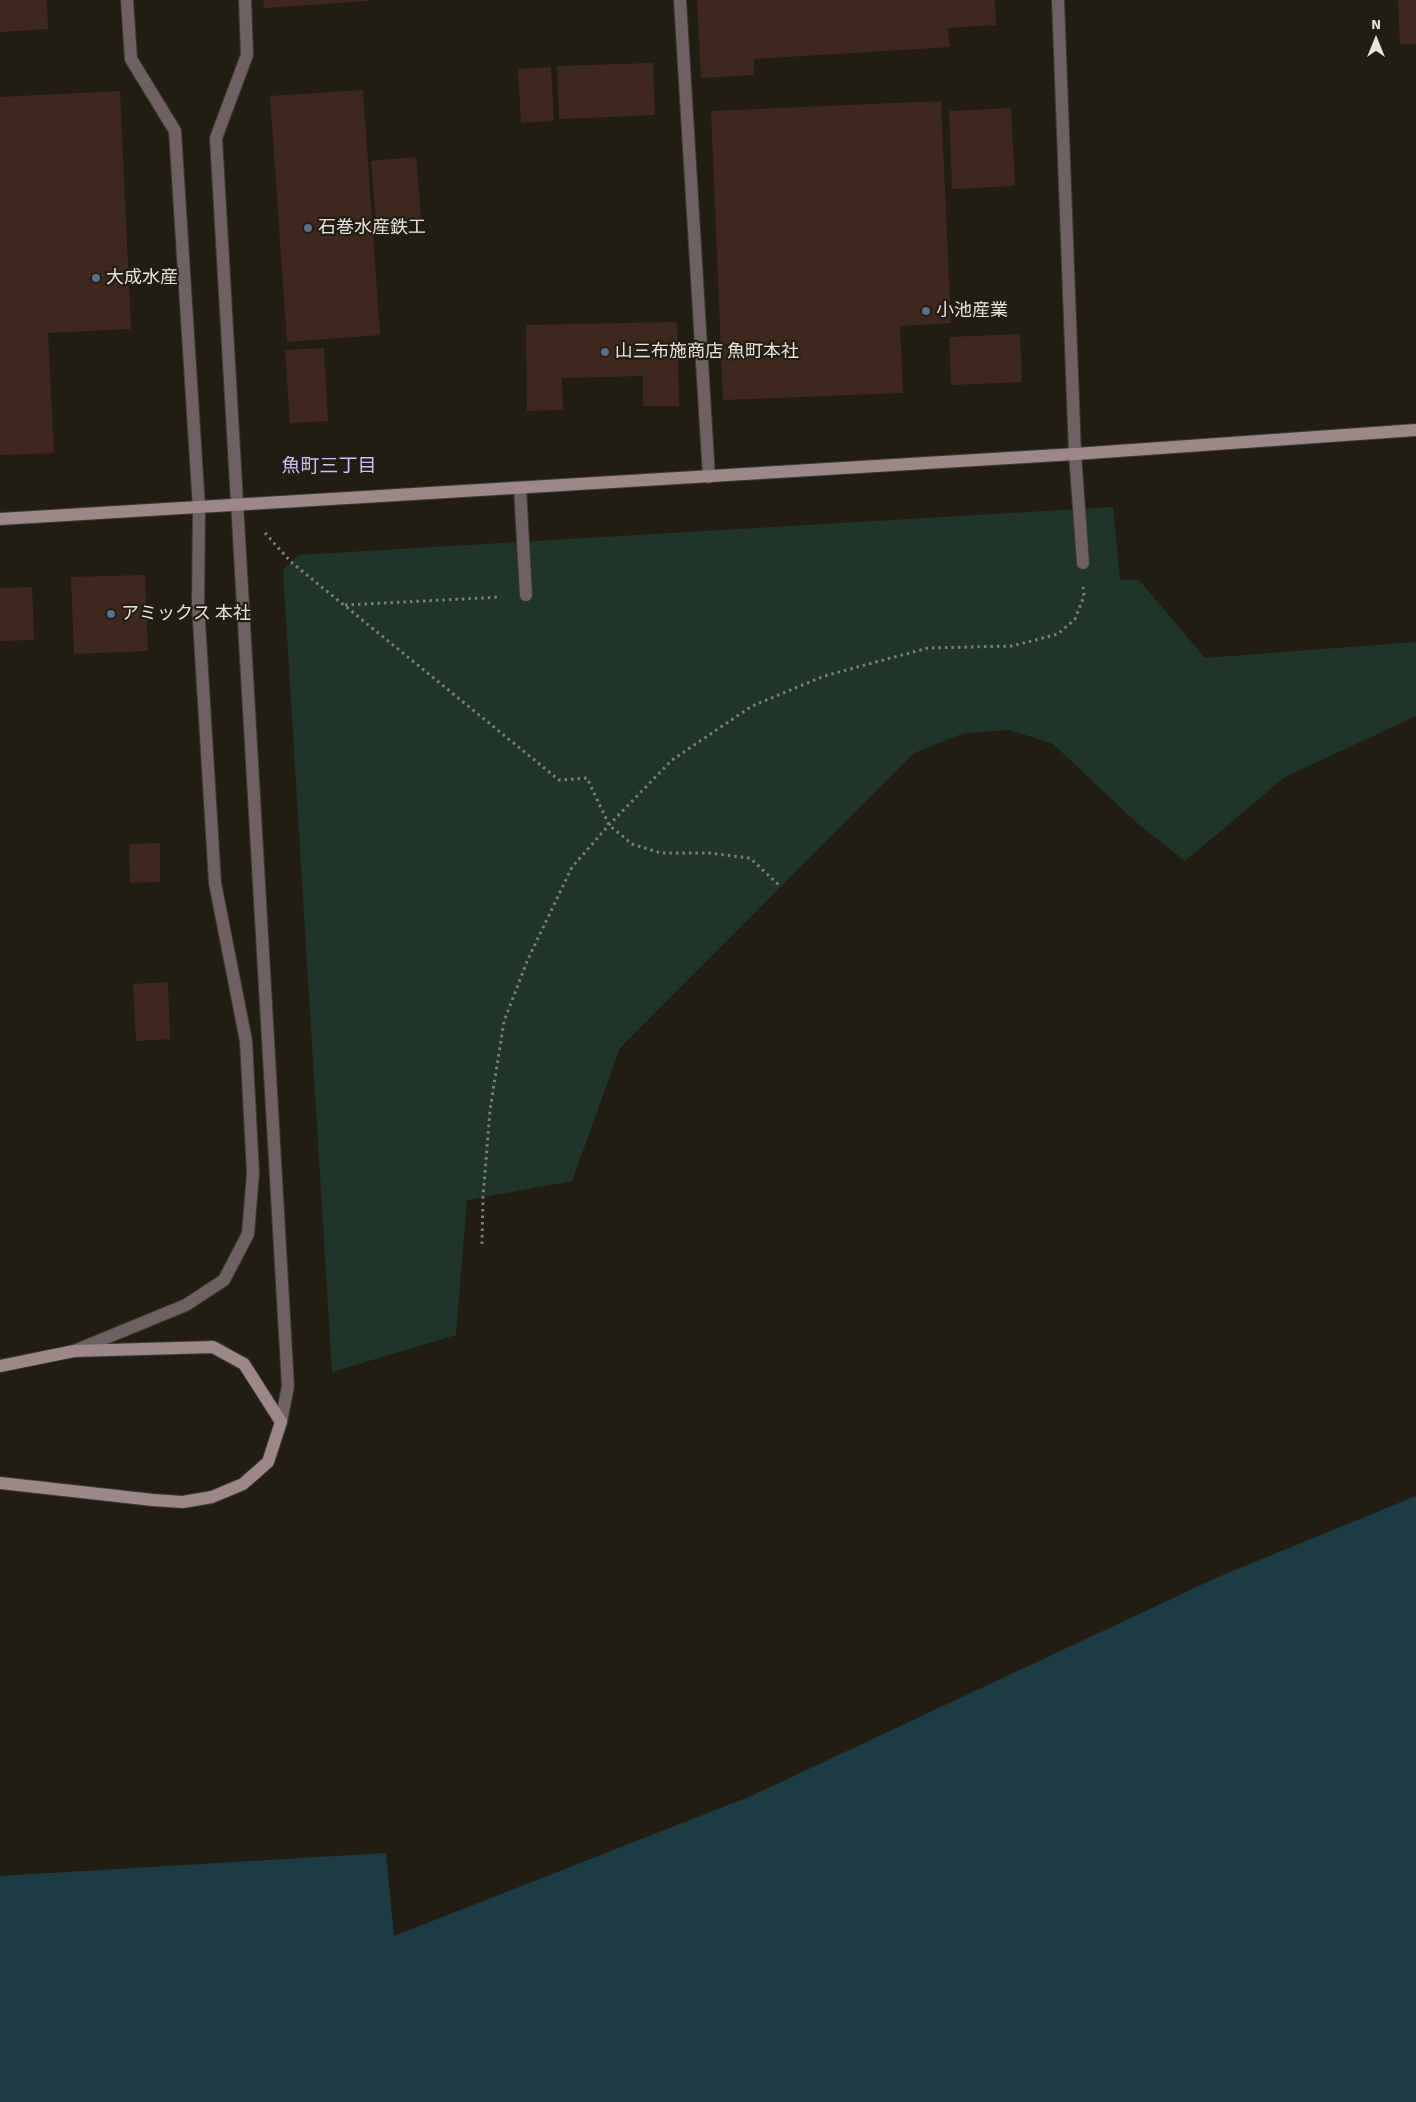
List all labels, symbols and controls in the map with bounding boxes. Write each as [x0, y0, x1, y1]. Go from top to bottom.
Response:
north arrow [1351, 15, 1401, 65]
text: N [1371, 16, 1381, 33]
place label: 石巻水産鉄工 [318, 217, 426, 239]
marker: 石巻水産鉄工 [302, 222, 314, 234]
place label: 大成水産 [106, 267, 178, 289]
marker: 大成水産 [90, 272, 102, 284]
place label: 小池産業 [936, 300, 1008, 322]
marker: 小池産業 [920, 305, 932, 317]
place label: 山三布施商店 魚町本社 [615, 341, 799, 363]
marker: 山三布施商店 魚町本社 [599, 346, 611, 358]
district label: 魚町三丁目 [282, 456, 376, 478]
place label: アミックス 本社 [121, 603, 251, 625]
marker: アミックス 本社 [105, 608, 117, 620]

